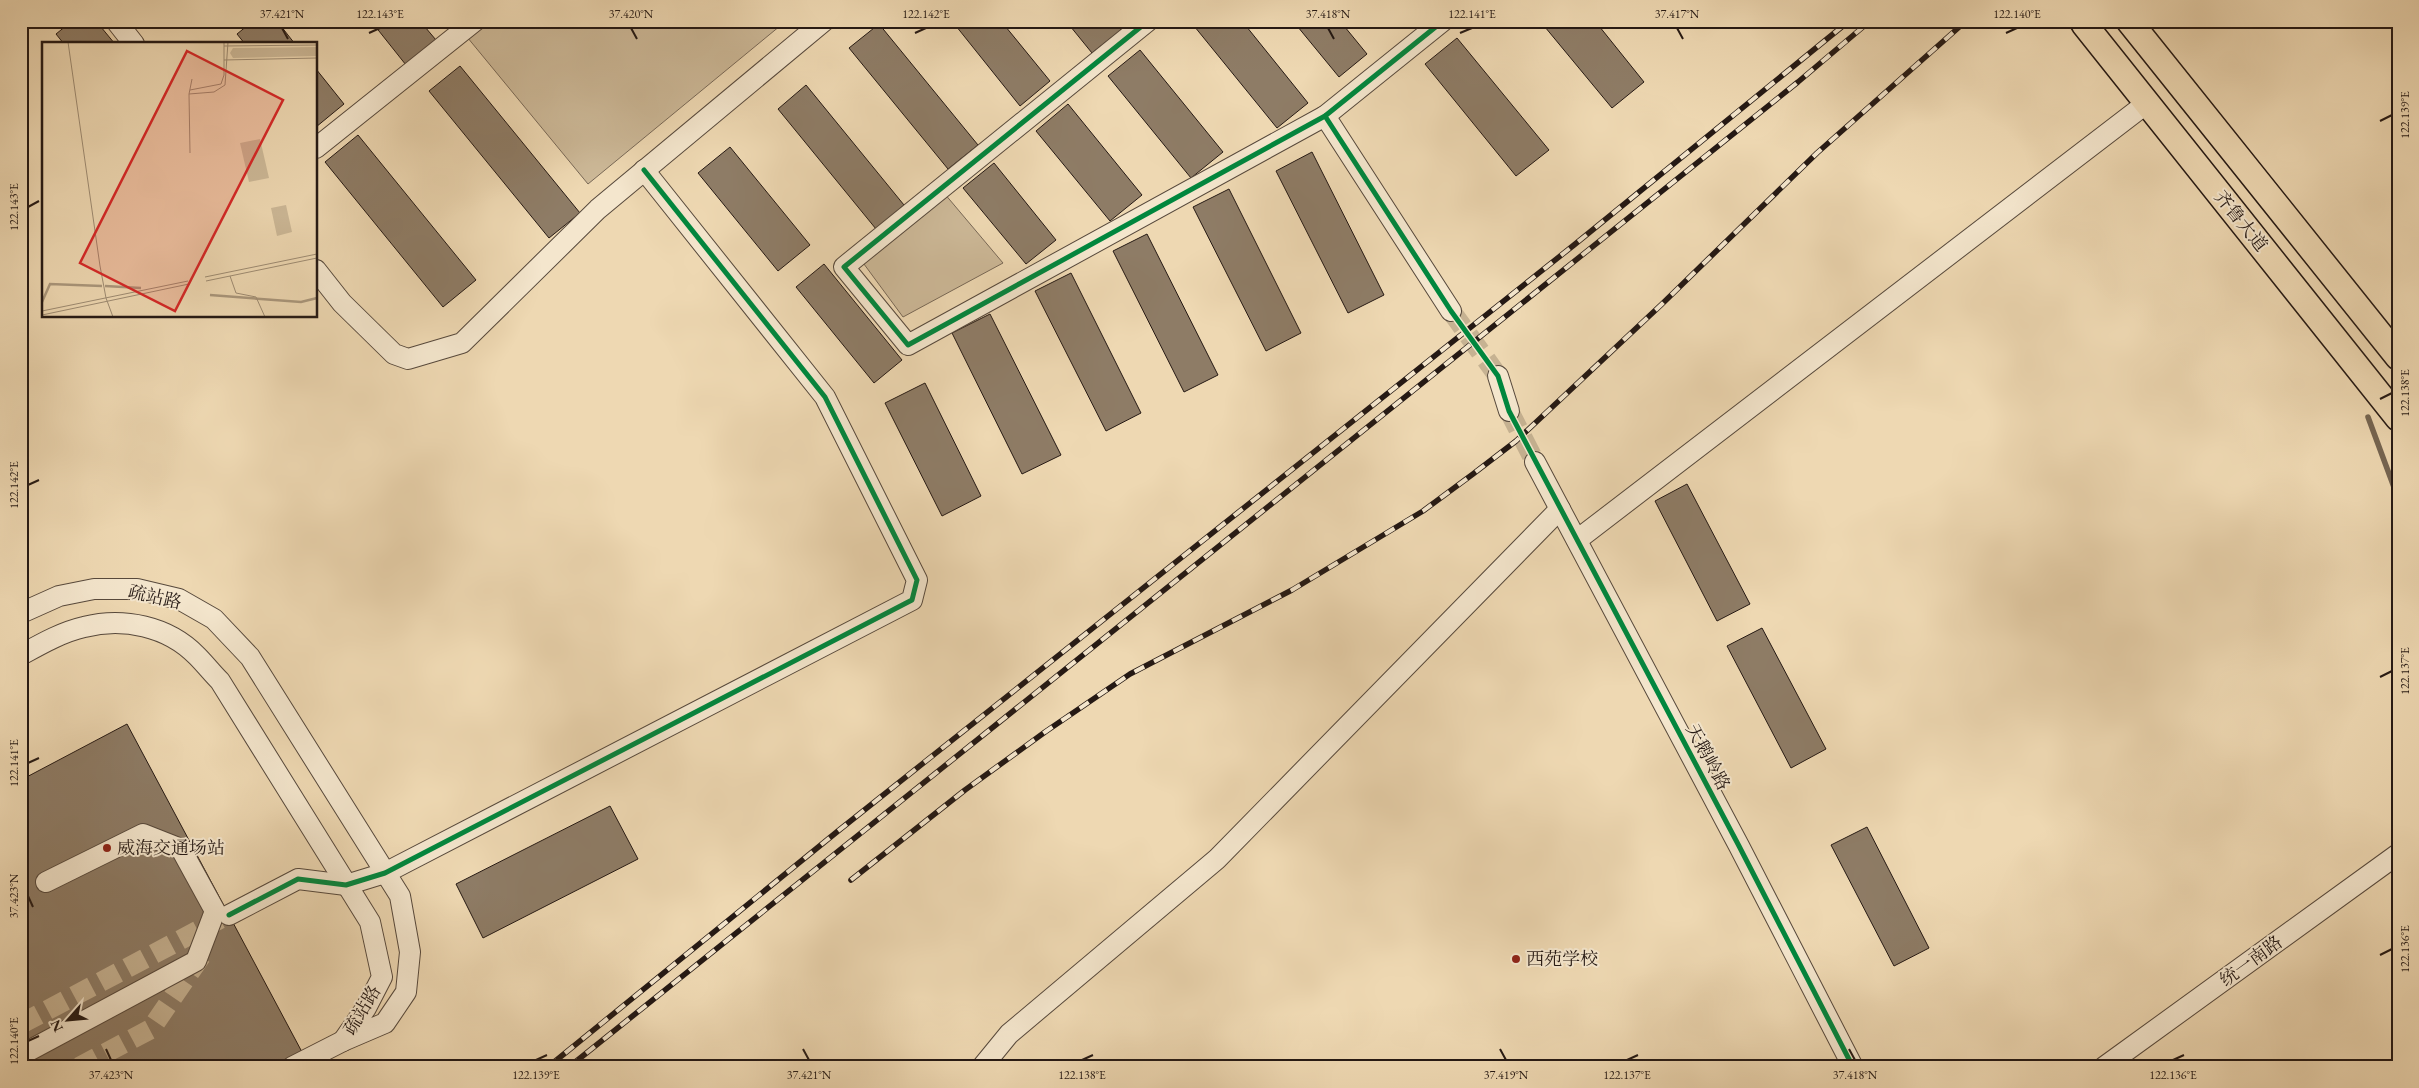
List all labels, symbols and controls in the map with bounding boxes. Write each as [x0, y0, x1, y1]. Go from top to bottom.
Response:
text: 37.421°N [260, 6, 305, 22]
text: 122.143°E [356, 6, 404, 22]
text: 37.420°N [609, 6, 654, 22]
text: 122.142°E [902, 6, 950, 22]
text: 37.418°N [1306, 6, 1351, 22]
text: 122.141°E [1448, 6, 1496, 22]
text: 37.417°N [1655, 6, 1700, 22]
text: 122.140°E [1993, 6, 2041, 22]
inset map [42, 42, 318, 318]
text: 122.139°E [2397, 91, 2413, 139]
text: 122.143°E [6, 183, 22, 231]
street label: 齐鲁大道 [2210, 185, 2273, 256]
text: 122.138°E [2397, 369, 2413, 417]
text: 122.142°E [6, 461, 22, 509]
street label: 疏站路 [126, 579, 184, 614]
text: 122.137°E [2397, 647, 2413, 695]
street label: 天鹅岭路 [1681, 720, 1735, 794]
text: 122.141°E [6, 739, 22, 787]
place label: 威海交通场站 [117, 836, 225, 859]
marker: 威海交通场站 [101, 842, 113, 854]
text: 37.423°N [6, 873, 22, 918]
text: 122.136°E [2397, 925, 2413, 973]
street label: 统一南路 [2215, 930, 2287, 991]
place label: 西苑学校 [1526, 947, 1598, 970]
marker: 西苑学校 [1510, 953, 1522, 965]
street label: 疏站路 [338, 981, 385, 1039]
north arrow [42, 996, 92, 1046]
text: N [46, 1016, 67, 1035]
text: 122.140°E [6, 1017, 22, 1065]
text: 37.423°N [89, 1067, 134, 1083]
text: 122.139°E [512, 1067, 560, 1083]
text: 37.421°N [787, 1067, 832, 1083]
text: 122.138°E [1058, 1067, 1106, 1083]
text: 37.419°N [1484, 1067, 1529, 1083]
text: 122.137°E [1603, 1067, 1651, 1083]
text: 37.418°N [1833, 1067, 1878, 1083]
text: 122.136°E [2149, 1067, 2197, 1083]

